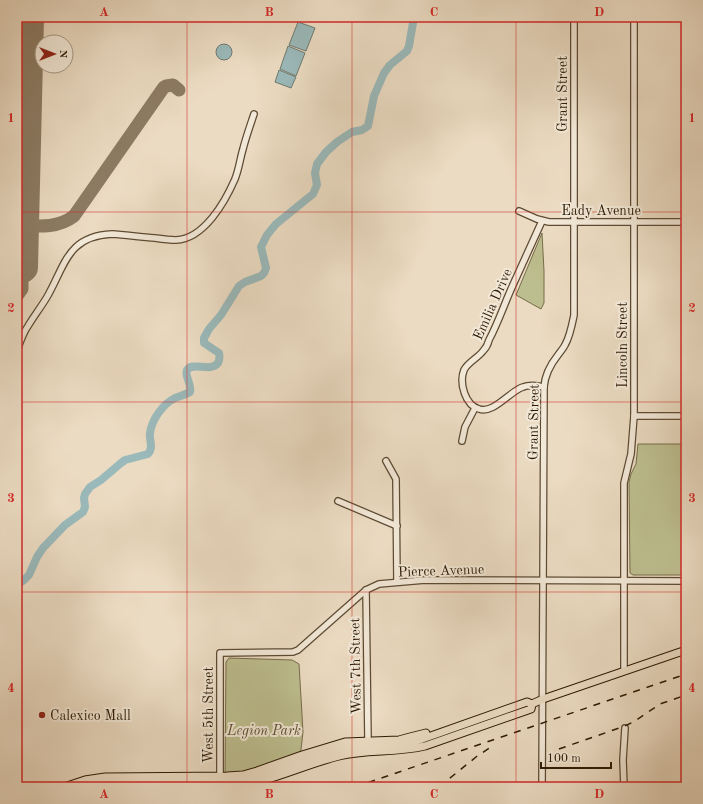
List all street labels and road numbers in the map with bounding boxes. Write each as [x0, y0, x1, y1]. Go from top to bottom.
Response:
street label: Grant Street [556, 56, 570, 132]
street label: Eady Avenue [561, 204, 641, 218]
street label: Emilia Drive [471, 267, 515, 342]
street label: Lincoln Street [616, 302, 630, 388]
street label: Grant Street [526, 384, 542, 460]
street label: Pierce Avenue [398, 562, 484, 580]
street label: West 7th Street [348, 617, 364, 714]
street label: West 5th Street [202, 667, 216, 763]

